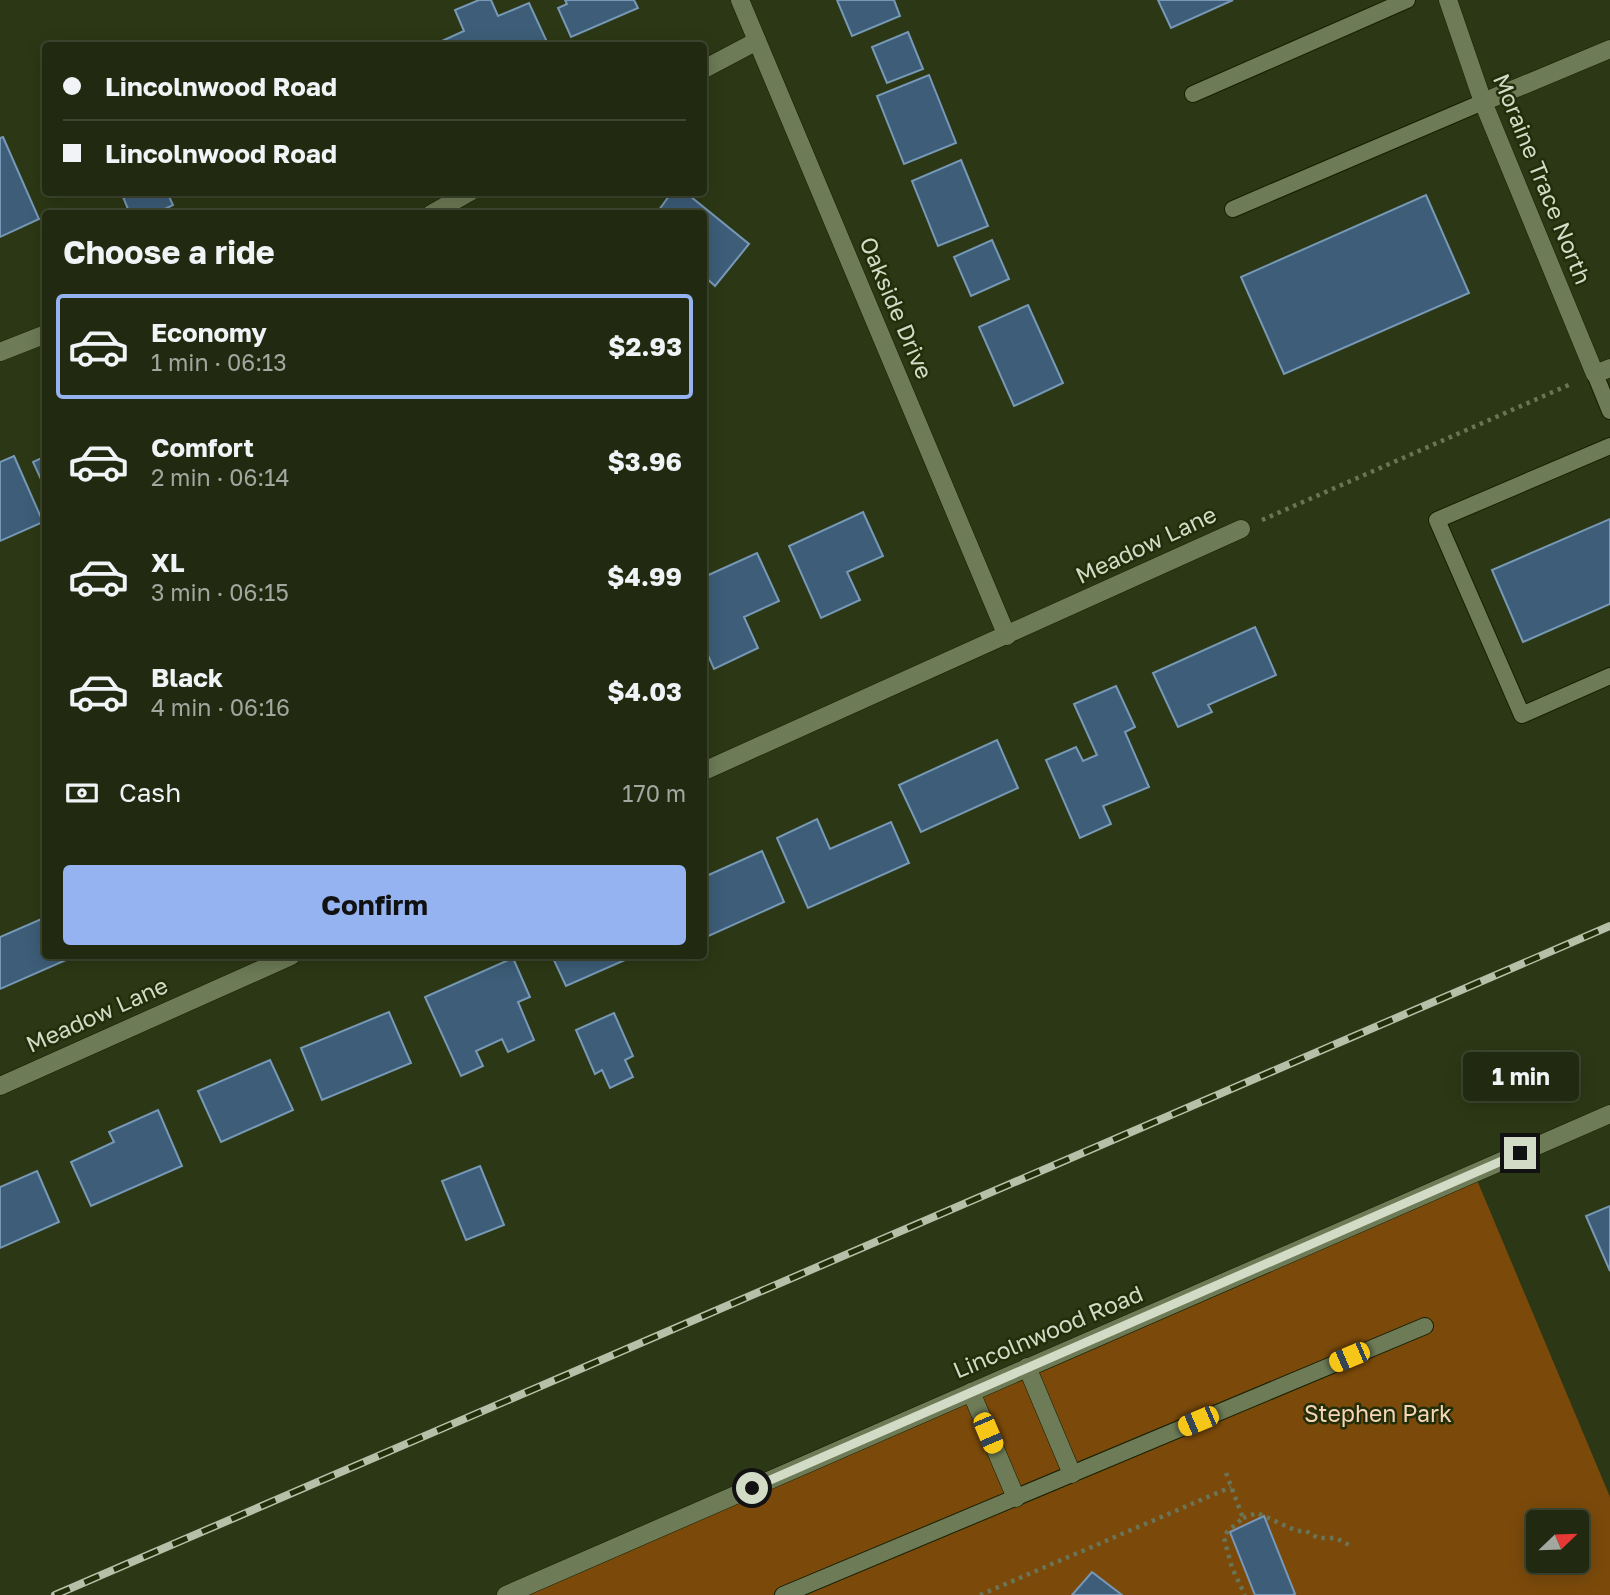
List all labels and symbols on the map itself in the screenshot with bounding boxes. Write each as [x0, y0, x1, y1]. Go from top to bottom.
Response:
street label: Moraine Trace North [1488, 69, 1598, 288]
street label: Oakside Drive [854, 232, 939, 383]
street label: Meadow Lane [1071, 499, 1220, 589]
street label: Meadow Lane [21, 970, 172, 1058]
callout: 1 min [1462, 1052, 1578, 1100]
route end [1504, 1137, 1536, 1169]
street label: Lincolnwood Road [949, 1278, 1147, 1384]
car [1326, 1339, 1373, 1375]
park label: Stephen Park [1304, 1399, 1452, 1427]
car [1175, 1403, 1222, 1439]
car [971, 1410, 1006, 1456]
route start [736, 1472, 768, 1504]
north arrow [1526, 1510, 1589, 1573]

